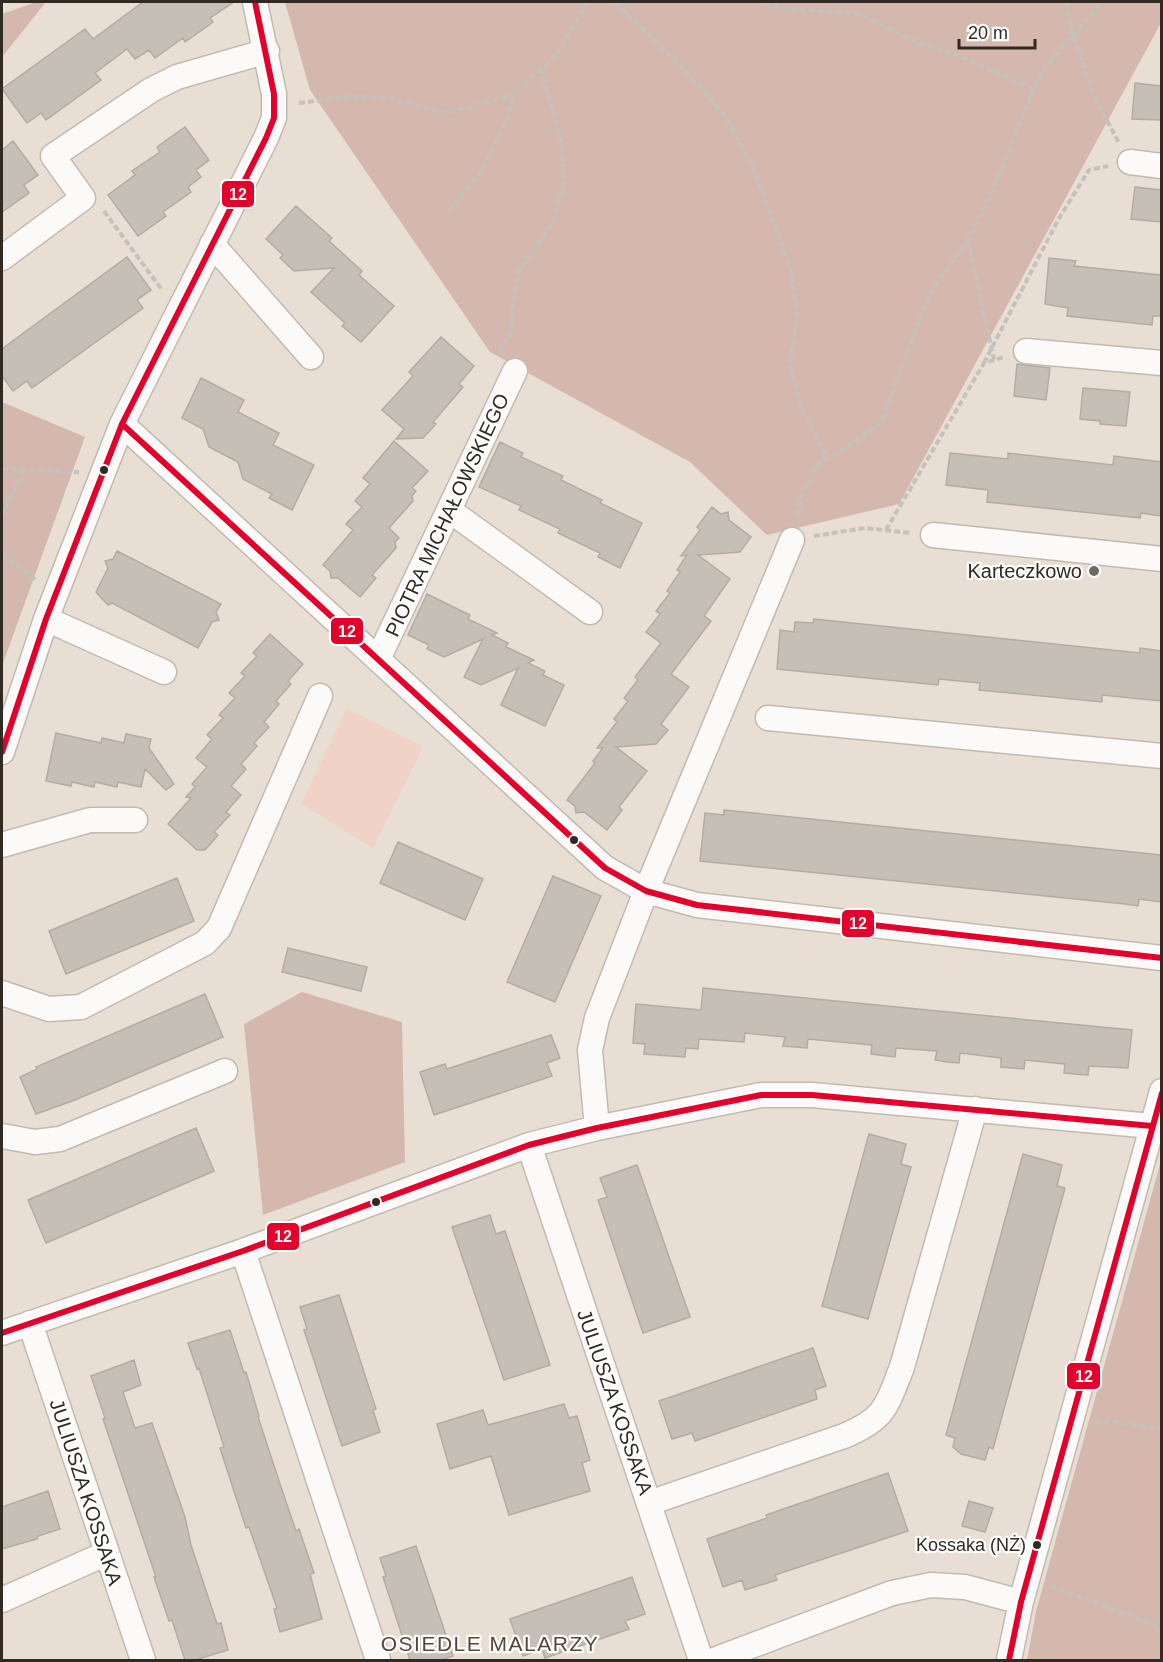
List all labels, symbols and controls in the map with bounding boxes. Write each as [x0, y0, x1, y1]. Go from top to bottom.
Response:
scale bar [959, 12, 1036, 50]
text: 20 m [968, 23, 1008, 43]
line badge: 12 [221, 180, 255, 208]
text: 12 [229, 186, 247, 203]
street label: PIOTRA MICHAŁOWSKIEGO [381, 390, 513, 640]
unlabelled marker [98, 464, 110, 476]
place label: Karteczkowo [968, 560, 1082, 582]
marker: Karteczkowo [1087, 564, 1101, 578]
line badge: 12 [330, 617, 364, 645]
text: 12 [338, 623, 356, 640]
unlabelled marker [568, 834, 580, 846]
line badge: 12 [841, 909, 875, 938]
text: 12 [849, 915, 867, 932]
unlabelled marker [370, 1196, 382, 1208]
line badge: 12 [266, 1222, 300, 1251]
text: 12 [274, 1228, 292, 1245]
street label: JULIUSZA KOSSAKA [573, 1306, 657, 1498]
line badge: 12 [1066, 1362, 1101, 1390]
text: 12 [1075, 1368, 1093, 1385]
street label: JULIUSZA KOSSAKA [45, 1396, 127, 1589]
place label: Kossaka (NŻ) [916, 1535, 1026, 1555]
marker: Kossaka (NŻ) [1031, 1539, 1043, 1551]
district label: OSIEDLE MALARZY [381, 1632, 599, 1655]

